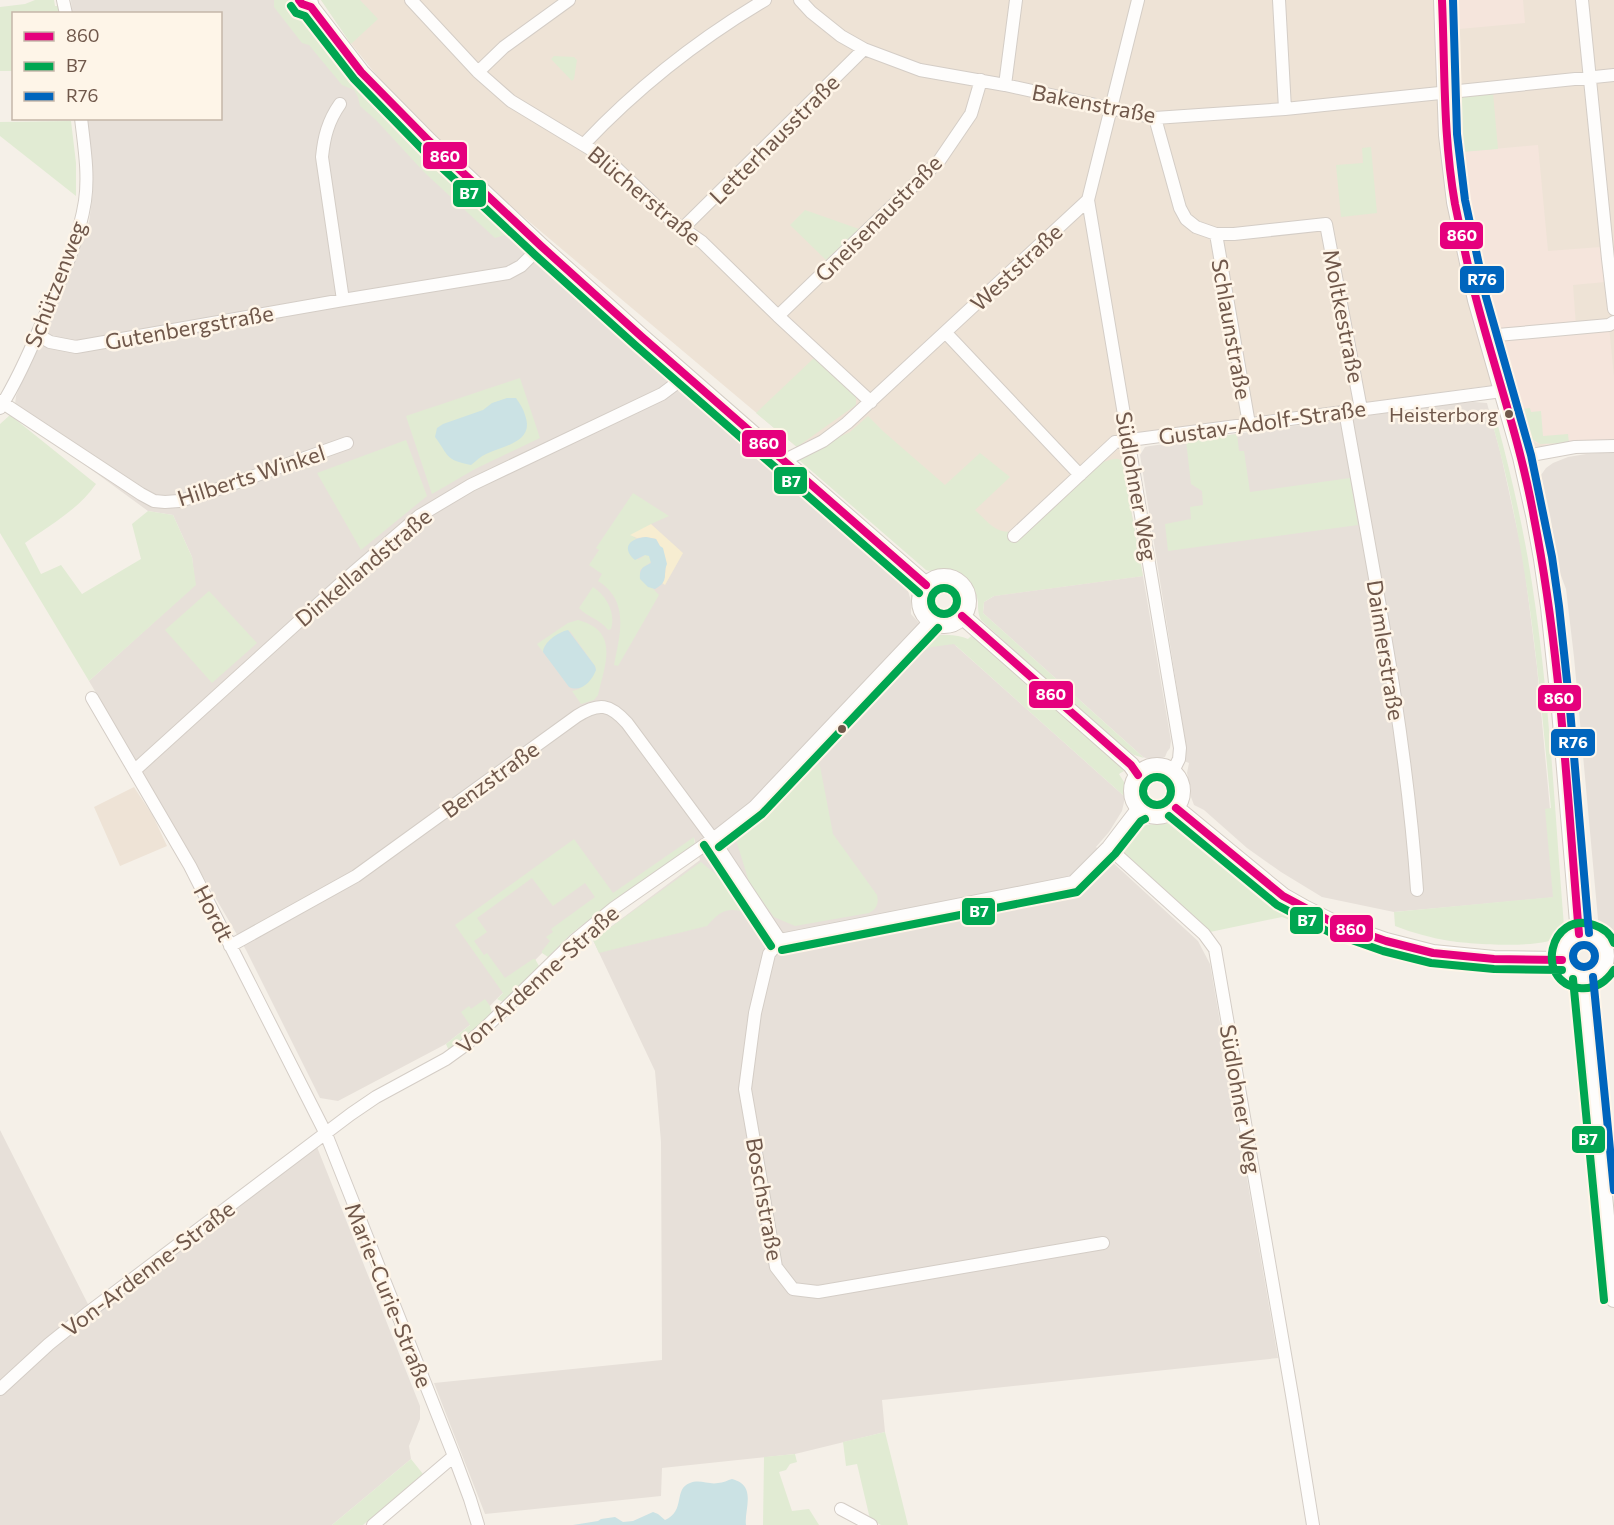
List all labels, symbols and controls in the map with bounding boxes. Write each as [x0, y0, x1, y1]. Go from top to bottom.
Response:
legend [12, 12, 222, 120]
text: 860 [66, 24, 100, 46]
text: B7 [66, 54, 87, 76]
street label: Letterhausstraße [703, 68, 845, 210]
street label: Bakenstraße [1030, 78, 1158, 128]
text: R76 [66, 84, 98, 106]
street label: Blücherstraße [583, 140, 707, 250]
line badge: 860 [422, 141, 468, 170]
text: 860 [430, 146, 460, 165]
street label: Gneisenaustraße [809, 149, 947, 287]
line badge: B7 [452, 179, 487, 208]
text: B7 [459, 183, 479, 202]
street label: Schützenweg [19, 217, 92, 351]
street label: Weststraße [965, 218, 1067, 316]
line badge: 860 [1439, 221, 1484, 250]
text: 860 [1447, 225, 1477, 244]
street label: Moltkestraße [1318, 247, 1370, 385]
street label: Schlaunstraße [1206, 257, 1258, 401]
line badge: R76 [1459, 265, 1505, 294]
text: R76 [1467, 269, 1497, 288]
street label: Gutenbergstraße [103, 299, 275, 355]
street label: Gustav-Adolf-Straße [1157, 394, 1367, 450]
place label: Heisterborg [1389, 402, 1498, 426]
marker: Heisterborg [1503, 408, 1515, 420]
street label: Südlohner Weg [1111, 409, 1163, 563]
line badge: 860 [741, 429, 787, 458]
text: 860 [749, 433, 779, 452]
street label: Hilberts Winkel [174, 438, 328, 512]
line badge: B7 [773, 466, 808, 495]
text: B7 [781, 471, 801, 490]
street label: Dinkellandstraße [289, 502, 437, 632]
street label: Daimlerstraße [1362, 578, 1410, 722]
line badge: 860 [1028, 680, 1074, 709]
text: 860 [1036, 684, 1066, 703]
line badge: 860 [1537, 684, 1582, 712]
text: 860 [1544, 688, 1574, 707]
unlabelled marker [836, 723, 848, 735]
line badge: R76 [1550, 728, 1596, 757]
text: R76 [1558, 732, 1588, 751]
street label: Benzstraße [436, 735, 544, 823]
street label: Hordt [188, 880, 240, 946]
line badge: B7 [961, 897, 996, 926]
street label: Von-Ardenne-Straße [450, 899, 624, 1059]
text: B7 [969, 901, 989, 920]
line badge: B7 [1289, 906, 1324, 935]
text: B7 [1297, 910, 1317, 929]
line badge: 860 [1329, 914, 1374, 943]
text: 860 [1336, 919, 1366, 938]
street label: Südlohner Weg [1215, 1022, 1267, 1176]
line badge: B7 [1571, 1125, 1606, 1154]
text: B7 [1578, 1129, 1598, 1148]
street label: Boschstraße [741, 1135, 789, 1263]
street label: Von-Ardenne-Straße [56, 1194, 240, 1342]
street label: Marie-Curie-Straße [340, 1199, 438, 1391]

